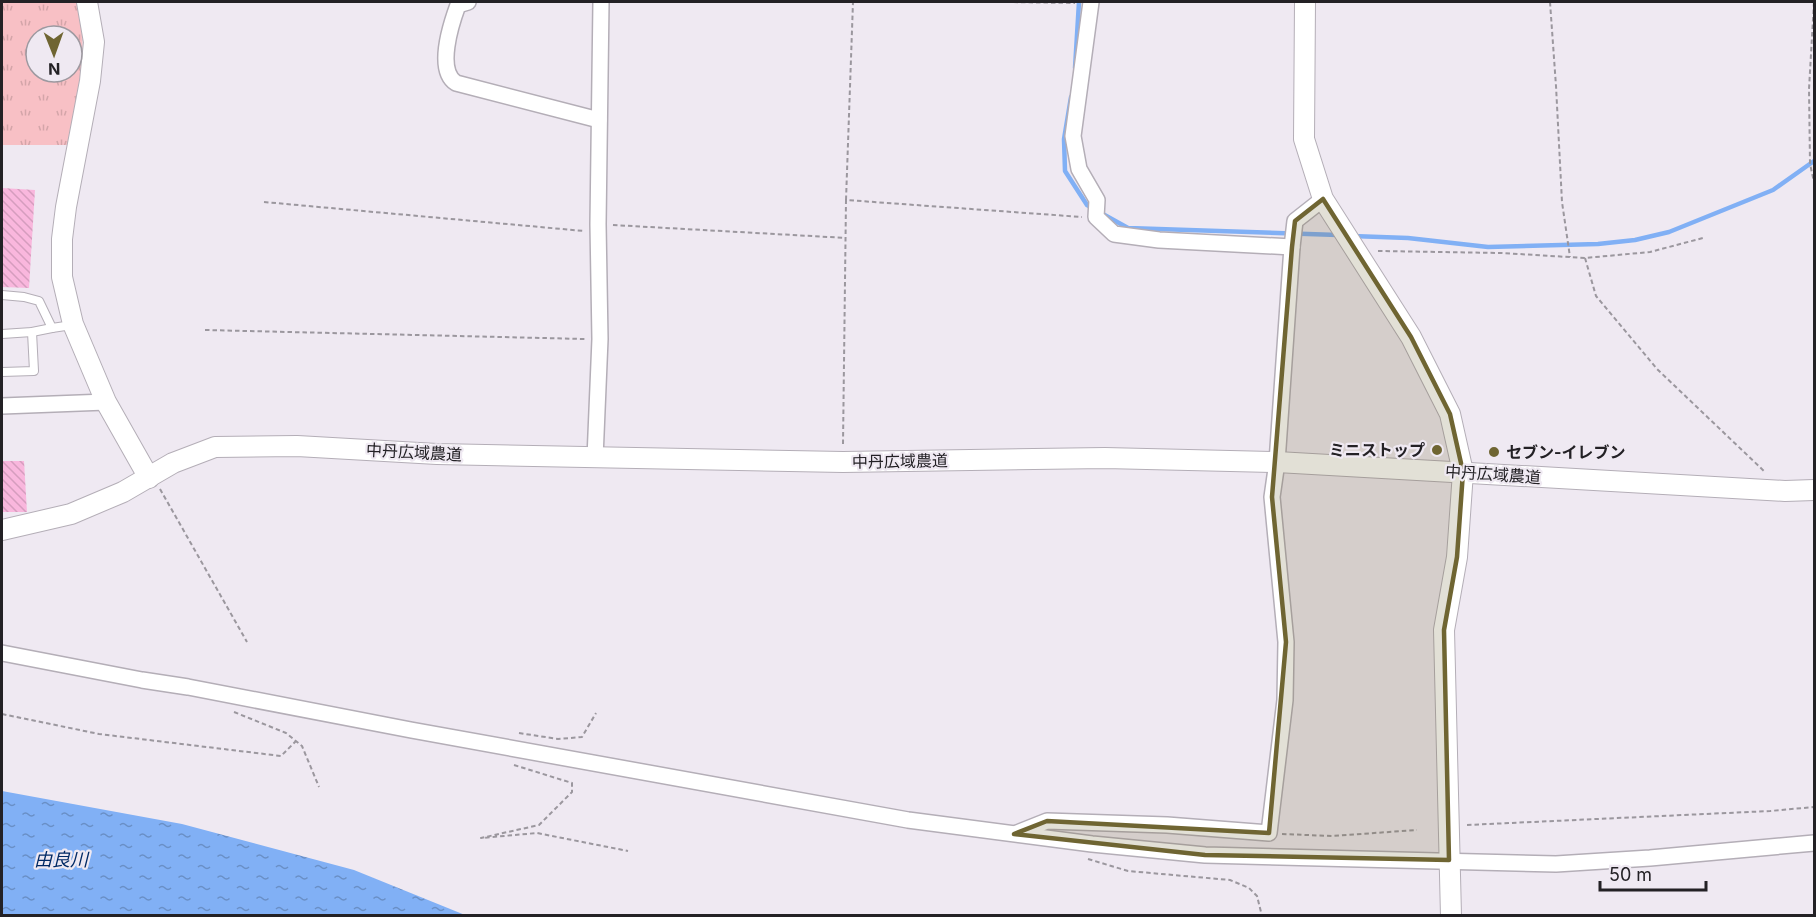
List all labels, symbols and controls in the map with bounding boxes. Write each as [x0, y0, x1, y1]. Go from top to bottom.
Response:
north arrow [24, 24, 84, 84]
text: N [48, 59, 61, 79]
street label: 中丹広域農道 [366, 440, 462, 464]
place label: ミニストップ [1329, 440, 1425, 460]
place label: セブン-イレブン [1506, 442, 1626, 462]
marker: ミニストップ [1430, 443, 1444, 457]
marker: セブン-イレブン [1487, 445, 1501, 459]
street label: 中丹広域農道 [852, 450, 948, 472]
street label: 中丹広域農道 [1444, 461, 1542, 487]
water label: 由良川 [34, 849, 90, 870]
scale bar [1600, 854, 1706, 892]
text: 50 m [1609, 864, 1652, 885]

